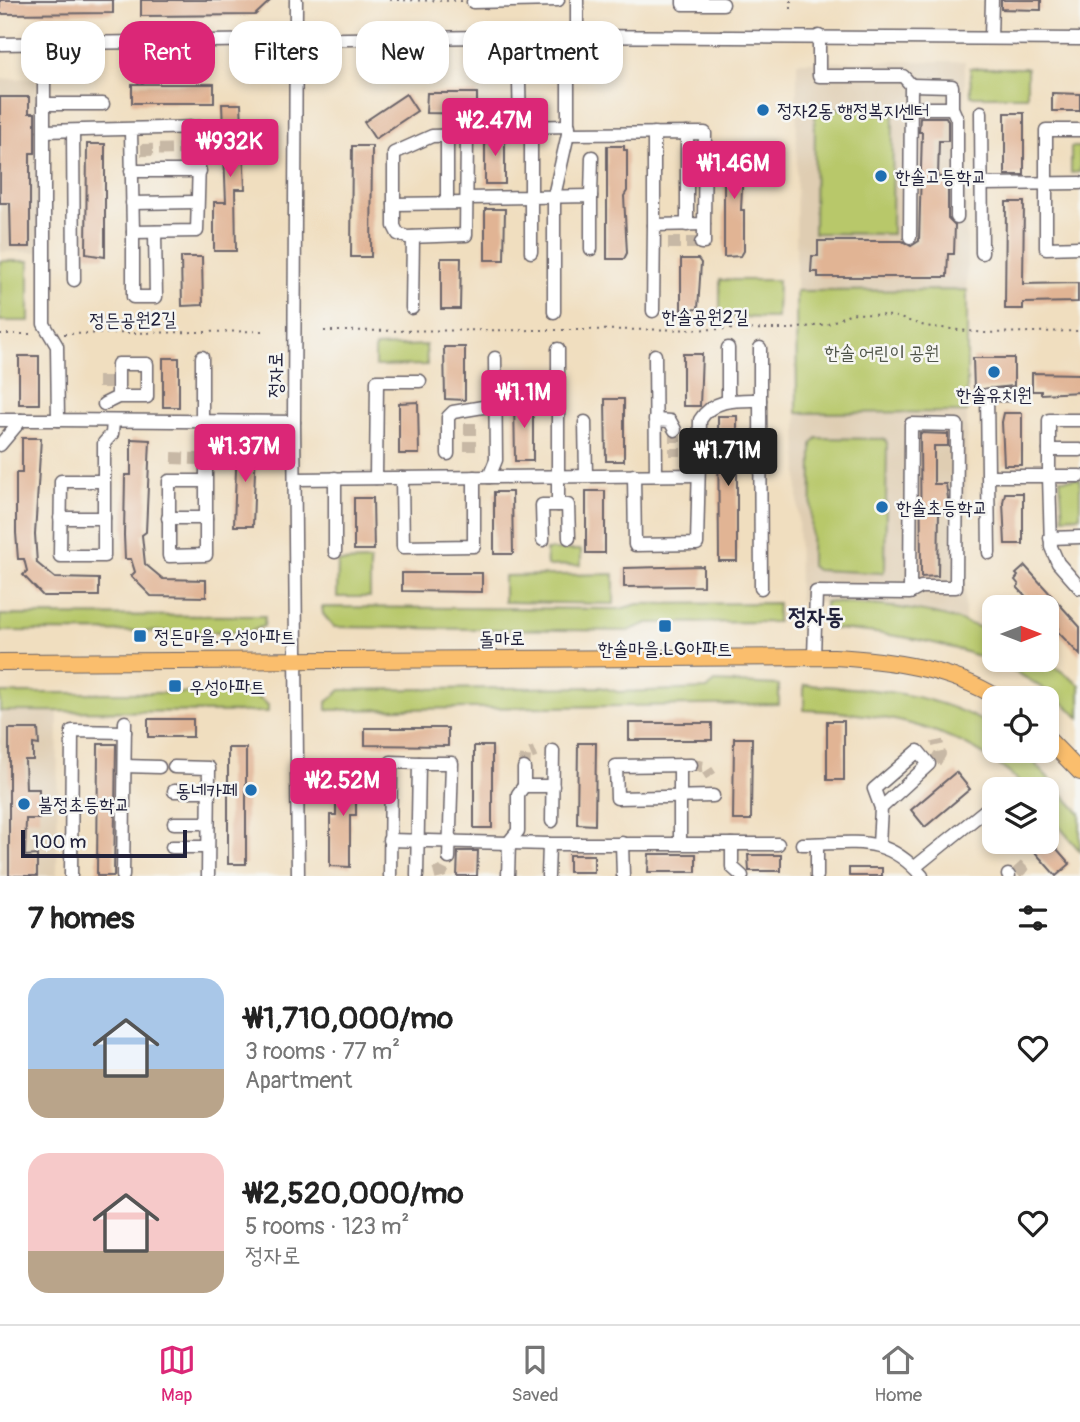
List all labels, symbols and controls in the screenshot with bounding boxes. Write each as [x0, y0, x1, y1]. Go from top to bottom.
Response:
chip: Buy [21, 21, 105, 84]
chip: Rent [119, 21, 215, 84]
chip: Filters [229, 21, 342, 84]
chip: New [356, 21, 449, 84]
chip: Apartment [463, 21, 623, 84]
pin: ₩2.47M [438, 99, 552, 158]
place label: 정자2동 행정복지센터 [777, 99, 929, 123]
marker: 정자2동 행정복지센터 [755, 102, 771, 118]
text: ₩2.47M [458, 106, 532, 135]
pin: ₩932K [181, 120, 279, 179]
text: ₩932K [197, 127, 263, 156]
pin: ₩1.46M [677, 142, 791, 201]
text: ₩1.46M [698, 149, 770, 178]
place label: 한솔고등학교 [895, 165, 987, 189]
marker: 한솔고등학교 [873, 168, 889, 184]
street label: 한솔공원2길 [661, 305, 749, 329]
street label: 정든공원2길 [89, 307, 177, 333]
park label: 한솔 어린이 공원 [824, 341, 940, 365]
street label: 정자로 [264, 352, 288, 398]
marker: 한솔유치원 [986, 364, 1002, 380]
pin: ₩1.1M [475, 370, 573, 430]
text: ₩1.1M [497, 378, 551, 407]
place label: 한솔유치원 [956, 383, 1032, 407]
pin: ₩1.37M [188, 424, 302, 484]
pin: ₩1.71M [671, 428, 785, 488]
text: ₩1.37M [210, 432, 280, 461]
text: ₩1.71M [695, 436, 761, 465]
place label: 한솔초등학교 [896, 496, 988, 520]
marker: 한솔초등학교 [874, 499, 890, 515]
north arrow [982, 595, 1059, 672]
map controls [982, 595, 1059, 854]
district label: 정자동 [788, 602, 844, 631]
marker: 한솔마을.LG아파트 [657, 618, 673, 634]
place label: 정든마을.우성아파트 [154, 625, 296, 649]
street label: 돌마로 [479, 627, 525, 651]
marker: 정든마을.우성아파트 [132, 628, 148, 644]
place label: 한솔마을.LG아파트 [598, 637, 732, 661]
place label: 우성아파트 [189, 675, 265, 699]
marker: 우성아파트 [167, 678, 183, 694]
button: locate [982, 686, 1059, 763]
pin: ₩2.52M [286, 758, 400, 818]
text: ₩2.52M [306, 766, 380, 795]
button: layers [982, 777, 1059, 854]
place label: 동네카페 [176, 779, 237, 803]
marker: 동네카페 [243, 782, 259, 798]
place label: 불정초등학교 [38, 793, 130, 817]
marker: 불정초등학교 [16, 796, 32, 812]
scale bar [21, 827, 187, 859]
text: 100 m [32, 830, 86, 854]
icon: filters [1014, 899, 1052, 937]
text: 7 homes [28, 900, 135, 937]
text: ₩1,710,000/mo [245, 1000, 453, 1037]
icon: home [84, 1006, 168, 1090]
icon: heart [1014, 1029, 1052, 1067]
text: 3 rooms · 77 m² [245, 1037, 400, 1066]
text: Apartment [245, 1066, 352, 1095]
text: ₩2,520,000/mo [245, 1175, 464, 1212]
icon: home [84, 1181, 168, 1265]
icon: heart [1014, 1204, 1052, 1242]
text: 5 rooms · 123 m² [245, 1212, 409, 1241]
text: 정자로 [245, 1241, 301, 1270]
tab: Map [158, 1341, 196, 1407]
tab: Saved [511, 1341, 559, 1407]
tab: Home [874, 1341, 922, 1407]

